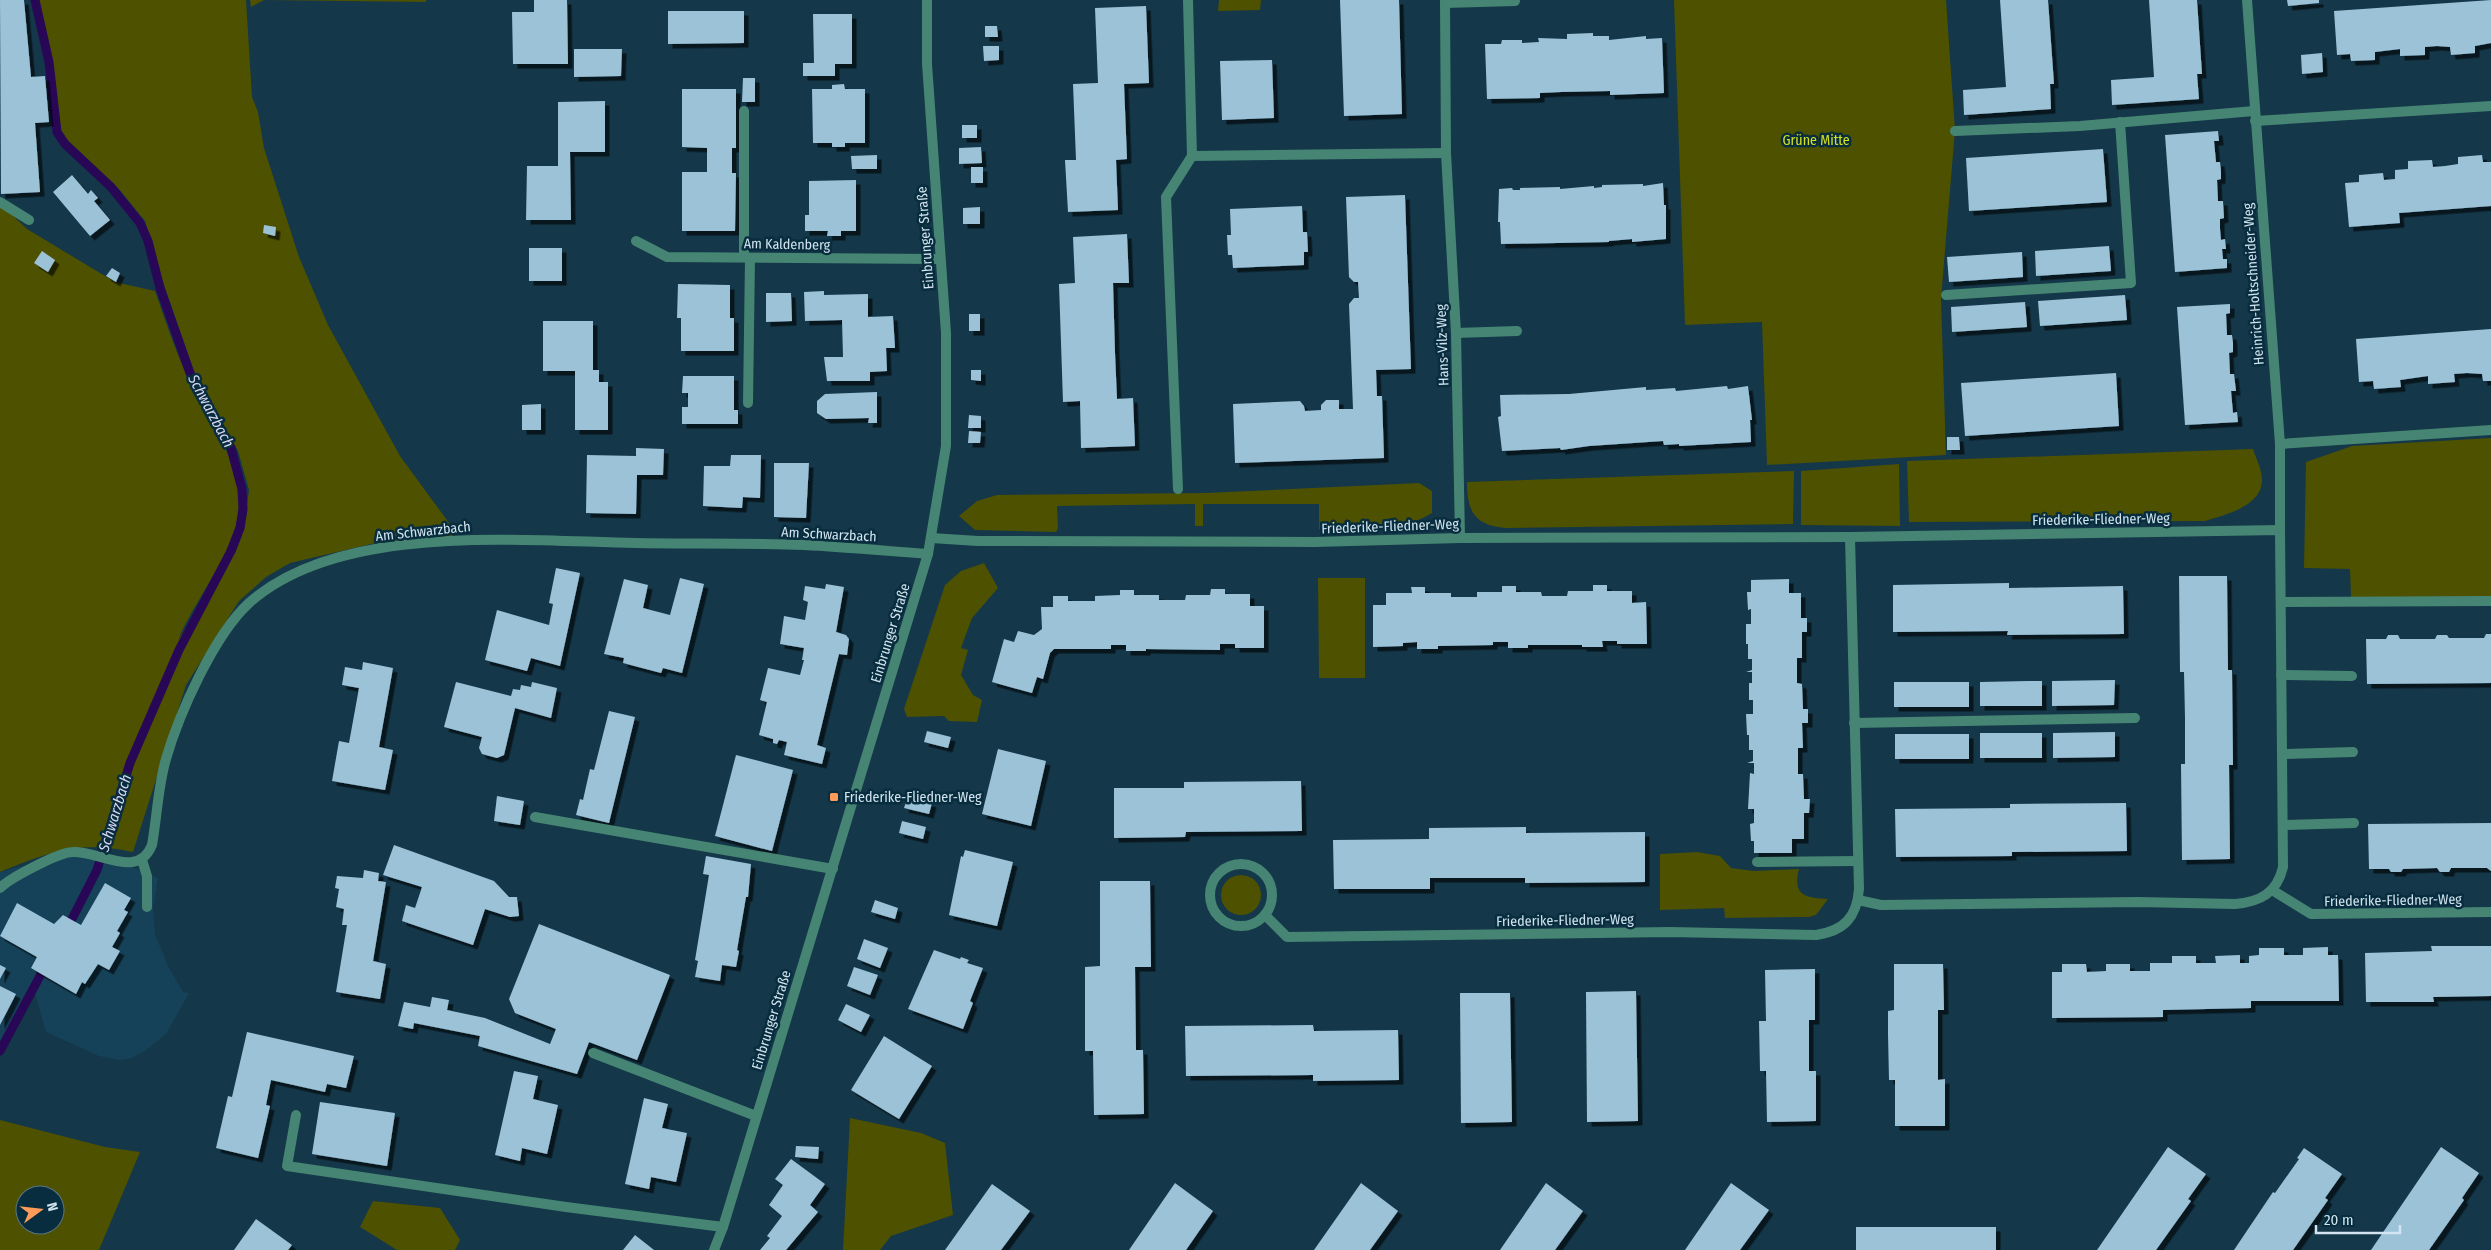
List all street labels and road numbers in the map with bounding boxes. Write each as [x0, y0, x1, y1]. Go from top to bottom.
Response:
street label: Einbrunger Straße [913, 186, 938, 290]
street label: Heinrich-Holtschneider-Weg [2239, 202, 2268, 366]
street label: Am Kaldenberg [744, 235, 831, 254]
street label: Hans-Vilz-Weg [1433, 303, 1452, 386]
street label: Friederike-Fliedner-Weg [2032, 510, 2170, 529]
street label: Friederike-Fliedner-Weg [1321, 516, 1460, 537]
street label: Am Schwarzbach [375, 518, 471, 545]
street label: Am Schwarzbach [781, 524, 877, 545]
street label: Einbrunger Straße [867, 581, 914, 685]
street label: Friederike-Fliedner-Weg [2324, 891, 2462, 910]
street label: Friederike-Fliedner-Weg [1496, 911, 1634, 930]
street label: Einbrunger Straße [748, 968, 795, 1072]

